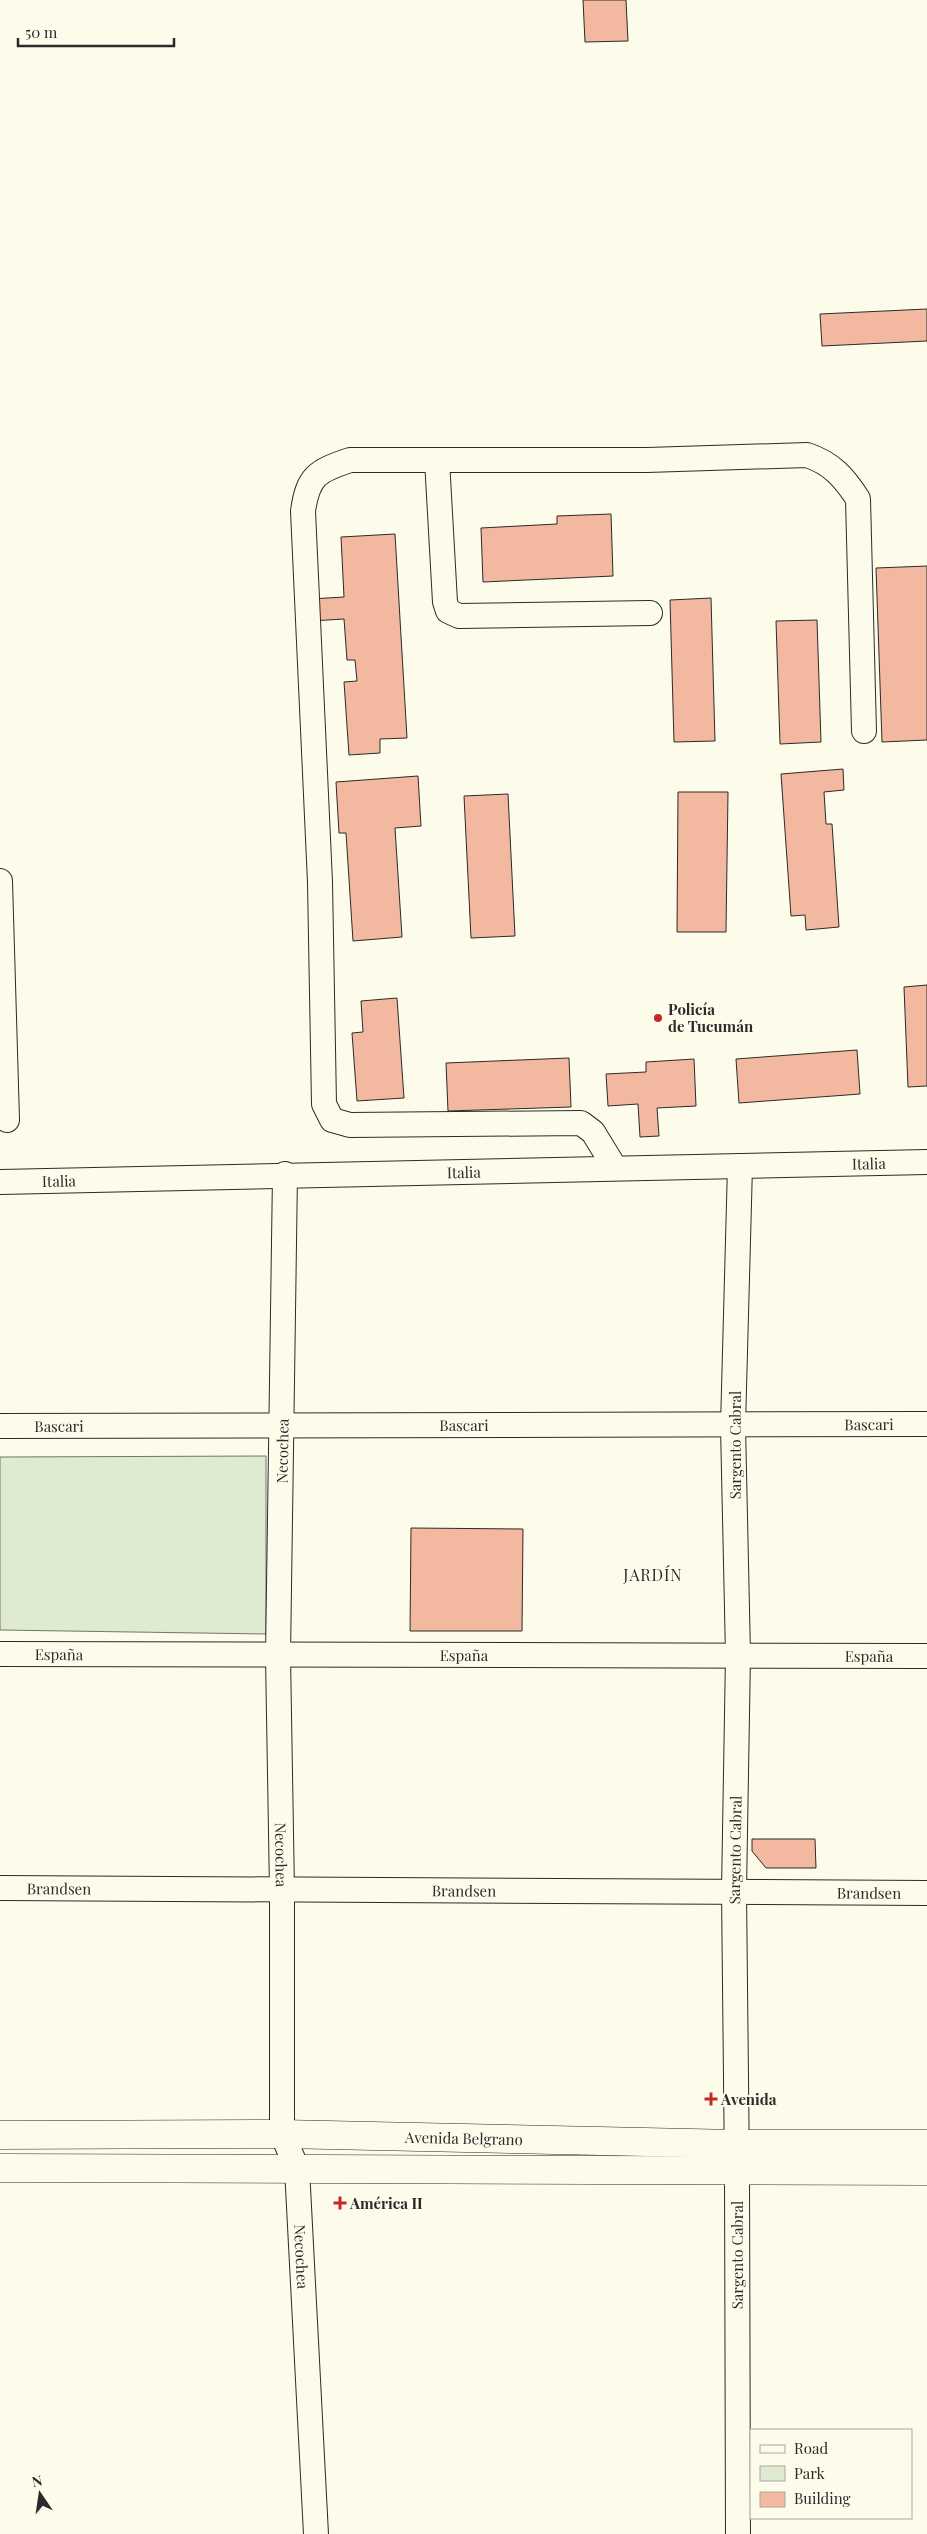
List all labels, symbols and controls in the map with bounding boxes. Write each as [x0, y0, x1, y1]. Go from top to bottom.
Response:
scale bar [18, 15, 174, 47]
text: 50 m [25, 22, 58, 42]
place label: Policía de Tucumán [668, 999, 754, 1036]
marker: Policía de Tucumán [652, 1012, 664, 1024]
street label: Italia [852, 1153, 887, 1174]
street label: Italia [447, 1162, 482, 1182]
street label: Italia [42, 1170, 77, 1191]
street label: Sargento Cabral [725, 1391, 745, 1499]
street label: Bascari [844, 1414, 894, 1434]
street label: Bascari [439, 1415, 489, 1435]
street label: Bascari [34, 1416, 84, 1436]
street label: Necochea [271, 1418, 293, 1483]
district label: JARDÍN [622, 1564, 683, 1585]
street label: España [35, 1644, 84, 1664]
street label: España [440, 1645, 489, 1665]
street label: España [845, 1646, 894, 1666]
street label: Sargento Cabral [724, 1796, 746, 1904]
street label: Necochea [271, 1822, 292, 1888]
street label: Brandsen [27, 1878, 91, 1898]
street label: Brandsen [432, 1880, 496, 1901]
street label: Brandsen [837, 1883, 901, 1903]
place label: Avenida [720, 2089, 777, 2109]
marker: Avenida [705, 2093, 717, 2105]
street label: Avenida Belgrano [404, 2127, 523, 2149]
place label: América II [349, 2193, 423, 2213]
marker: América II [334, 2197, 346, 2209]
street label: Sargento Cabral [727, 2201, 747, 2309]
street label: Necochea [290, 2224, 313, 2290]
legend [750, 2429, 912, 2519]
text: Road [794, 2438, 828, 2458]
text: Park [794, 2463, 826, 2483]
north arrow [15, 2469, 65, 2519]
text: N [30, 2470, 44, 2491]
text: Building [794, 2488, 851, 2508]

